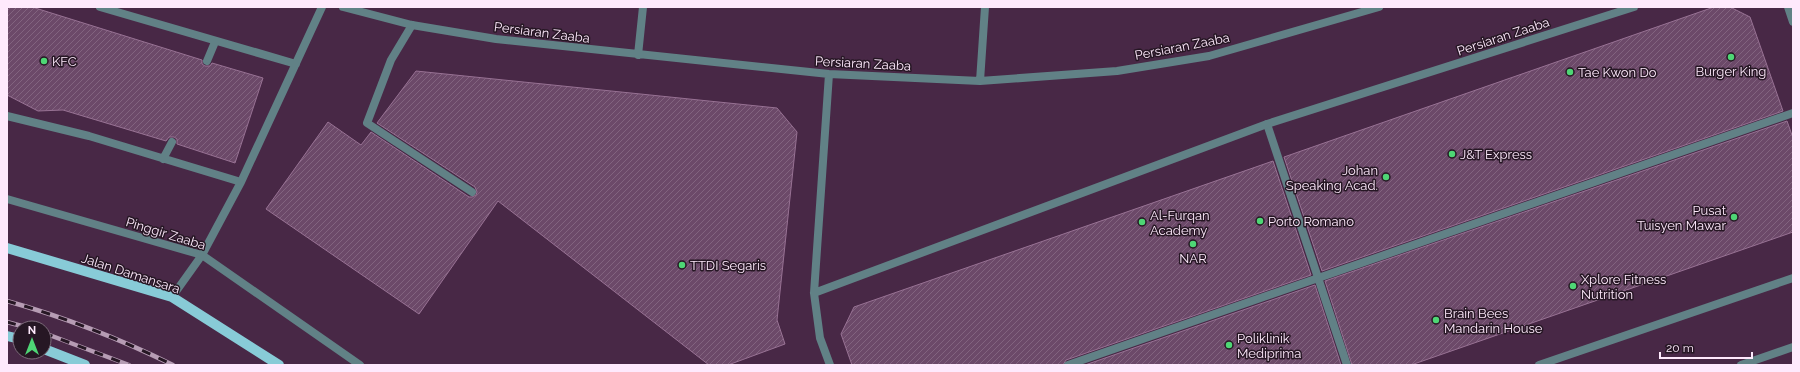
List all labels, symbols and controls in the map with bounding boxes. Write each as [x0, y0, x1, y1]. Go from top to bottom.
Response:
street label: Persiaran Zaaba [1455, 14, 1551, 58]
street label: Persiaran Zaaba [493, 19, 591, 46]
street label: Persiaran Zaaba [1133, 30, 1231, 63]
marker: Burger King [1726, 52, 1736, 62]
street label: Persiaran Zaaba [814, 53, 911, 74]
place label: KFC [52, 54, 77, 69]
marker: KFC [39, 56, 49, 66]
place label: Burger King [1696, 64, 1766, 79]
place label: Tae Kwon Do [1578, 65, 1657, 80]
marker: Tae Kwon Do [1565, 67, 1575, 77]
place label: J&T Express [1460, 147, 1532, 162]
marker: J&T Express [1447, 149, 1457, 159]
place label: Johan Speaking Acad. [1286, 163, 1378, 193]
marker: Johan Speaking Acad. [1381, 172, 1391, 182]
place label: Pusat Tuisyen Mawar [1637, 203, 1727, 233]
place label: Al-Furqan Academy [1150, 208, 1210, 238]
marker: Pusat Tuisyen Mawar [1729, 212, 1739, 222]
street label: Pinggir Zaaba [124, 214, 207, 253]
place label: Porto Romano [1268, 214, 1354, 229]
marker: Porto Romano [1255, 216, 1265, 226]
marker: Al-Furqan Academy [1137, 217, 1147, 227]
marker: NAR [1188, 239, 1198, 249]
street label: Jalan Damansara [80, 250, 182, 296]
place label: NAR [1179, 251, 1207, 266]
place label: TTDI Segaris [690, 258, 766, 273]
marker: TTDI Segaris [677, 260, 687, 270]
place label: Xplore Fitness Nutrition [1581, 272, 1666, 302]
marker: Xplore Fitness Nutrition [1568, 281, 1578, 291]
place label: Brain Bees Mandarin House [1444, 306, 1543, 336]
marker: Brain Bees Mandarin House [1431, 315, 1441, 325]
north arrow [12, 320, 52, 360]
text: N [28, 324, 36, 337]
place label: Poliklinik Mediprima [1237, 331, 1301, 361]
scale bar [1660, 334, 1752, 360]
marker: Poliklinik Mediprima [1224, 340, 1234, 350]
text: 20 m [1666, 341, 1694, 355]

